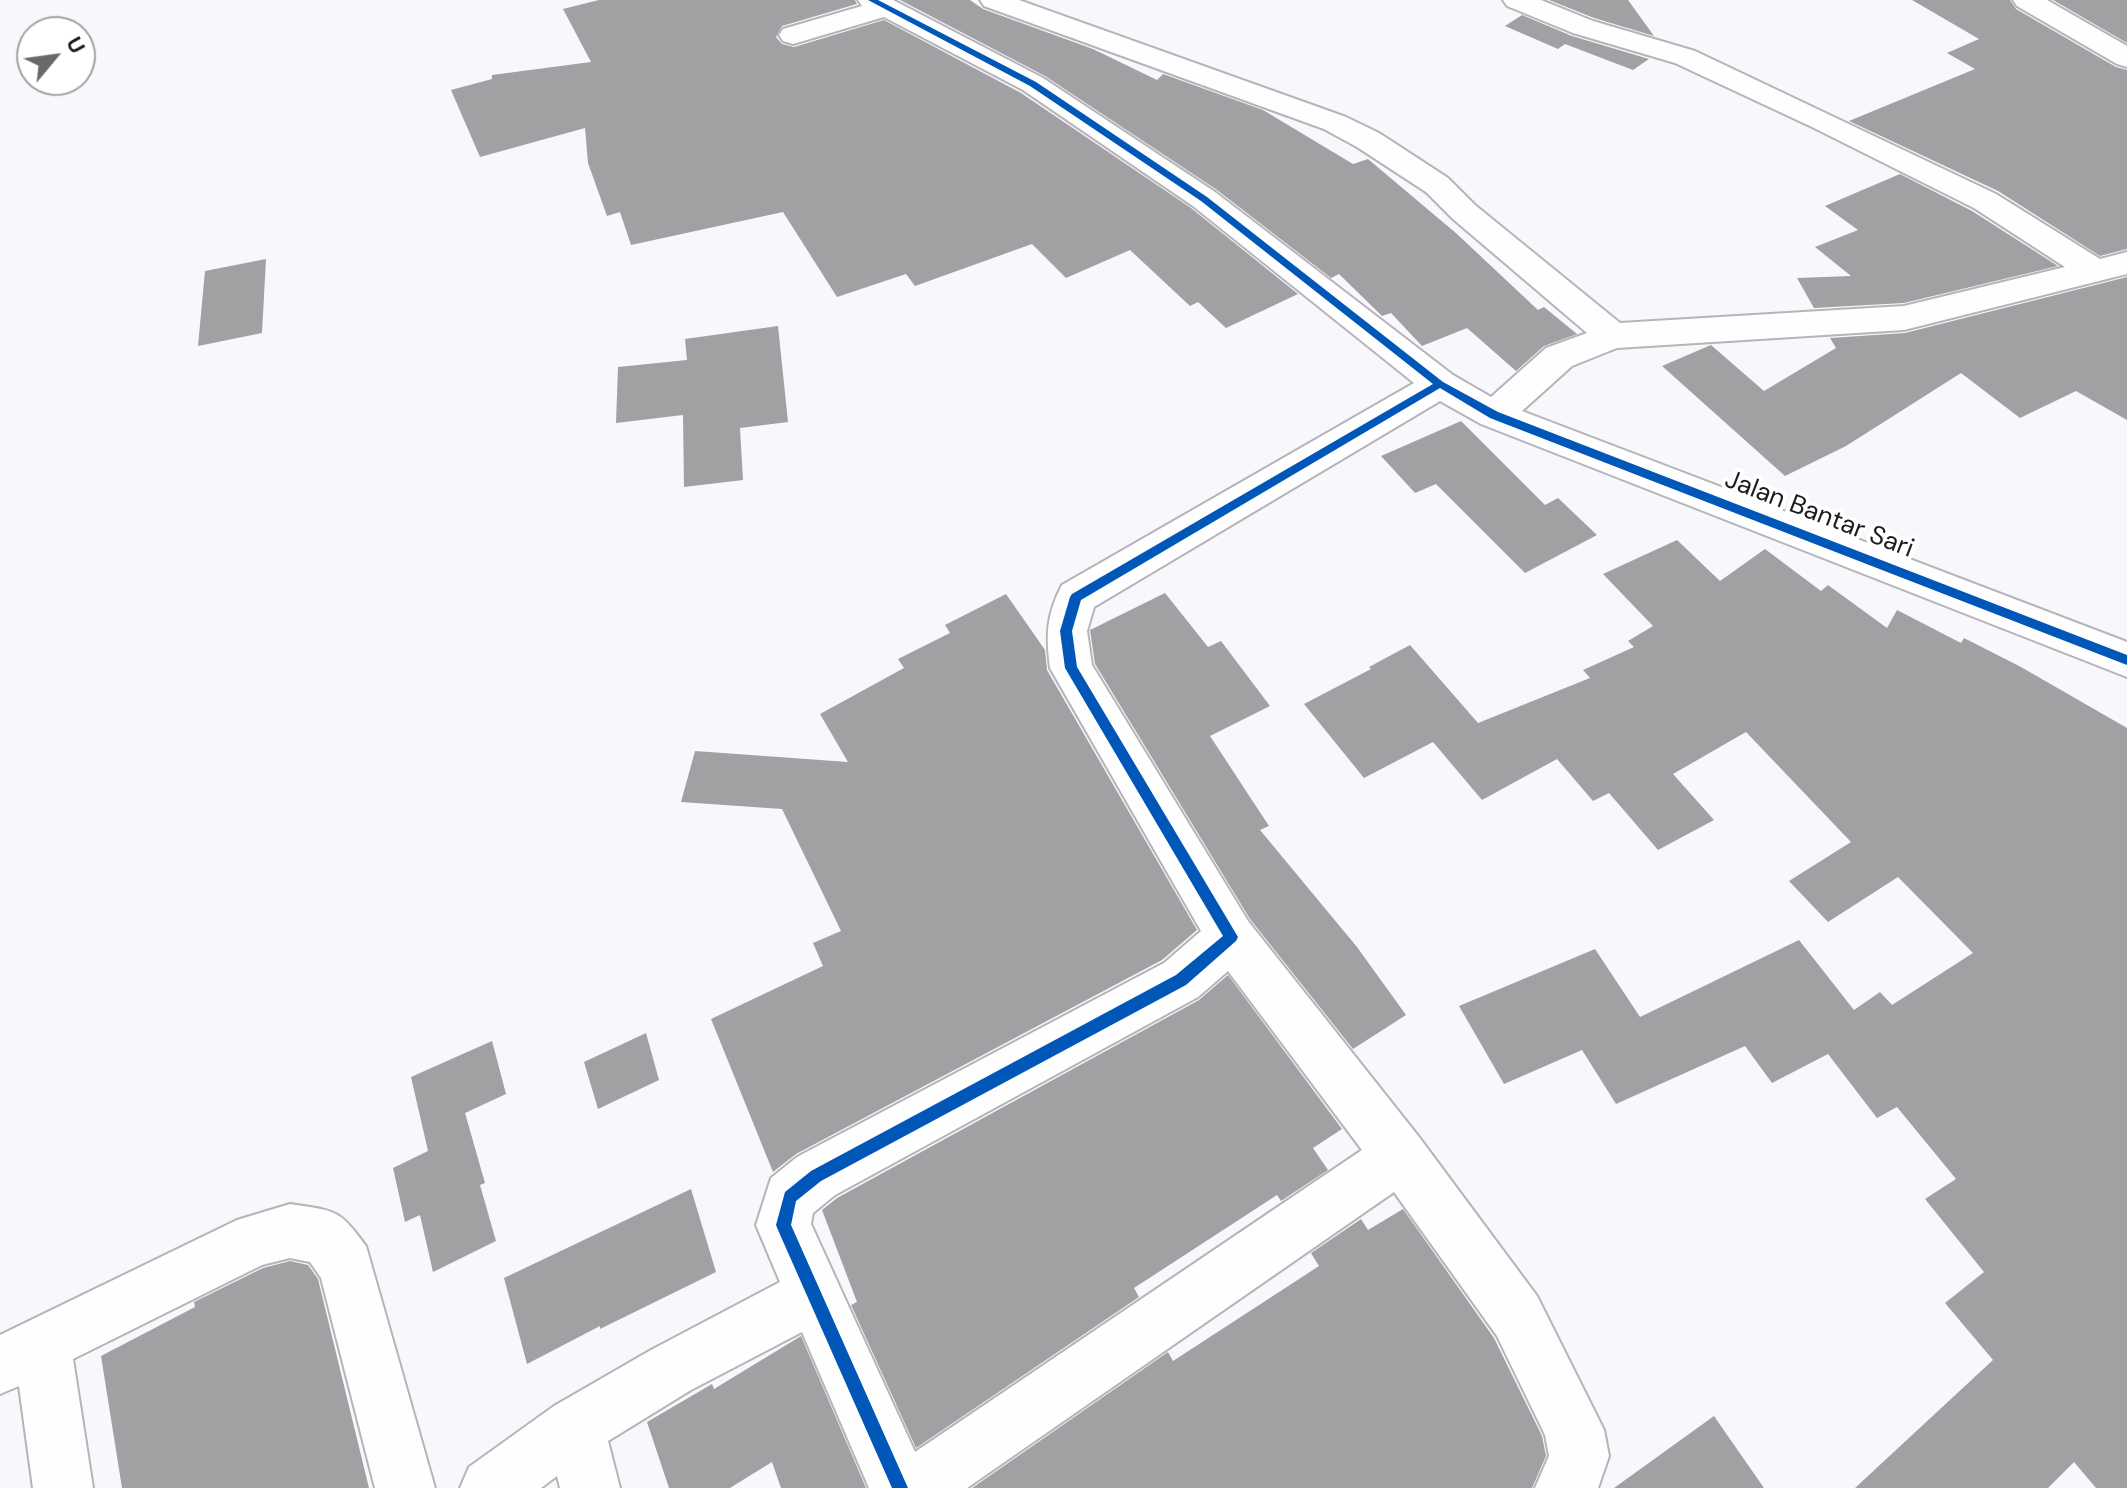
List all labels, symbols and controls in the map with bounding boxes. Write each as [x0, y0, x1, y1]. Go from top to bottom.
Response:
north arrow [16, 16, 96, 96]
text: U [59, 31, 92, 59]
street label: Jalan Bantar Sari [1720, 465, 1918, 565]

